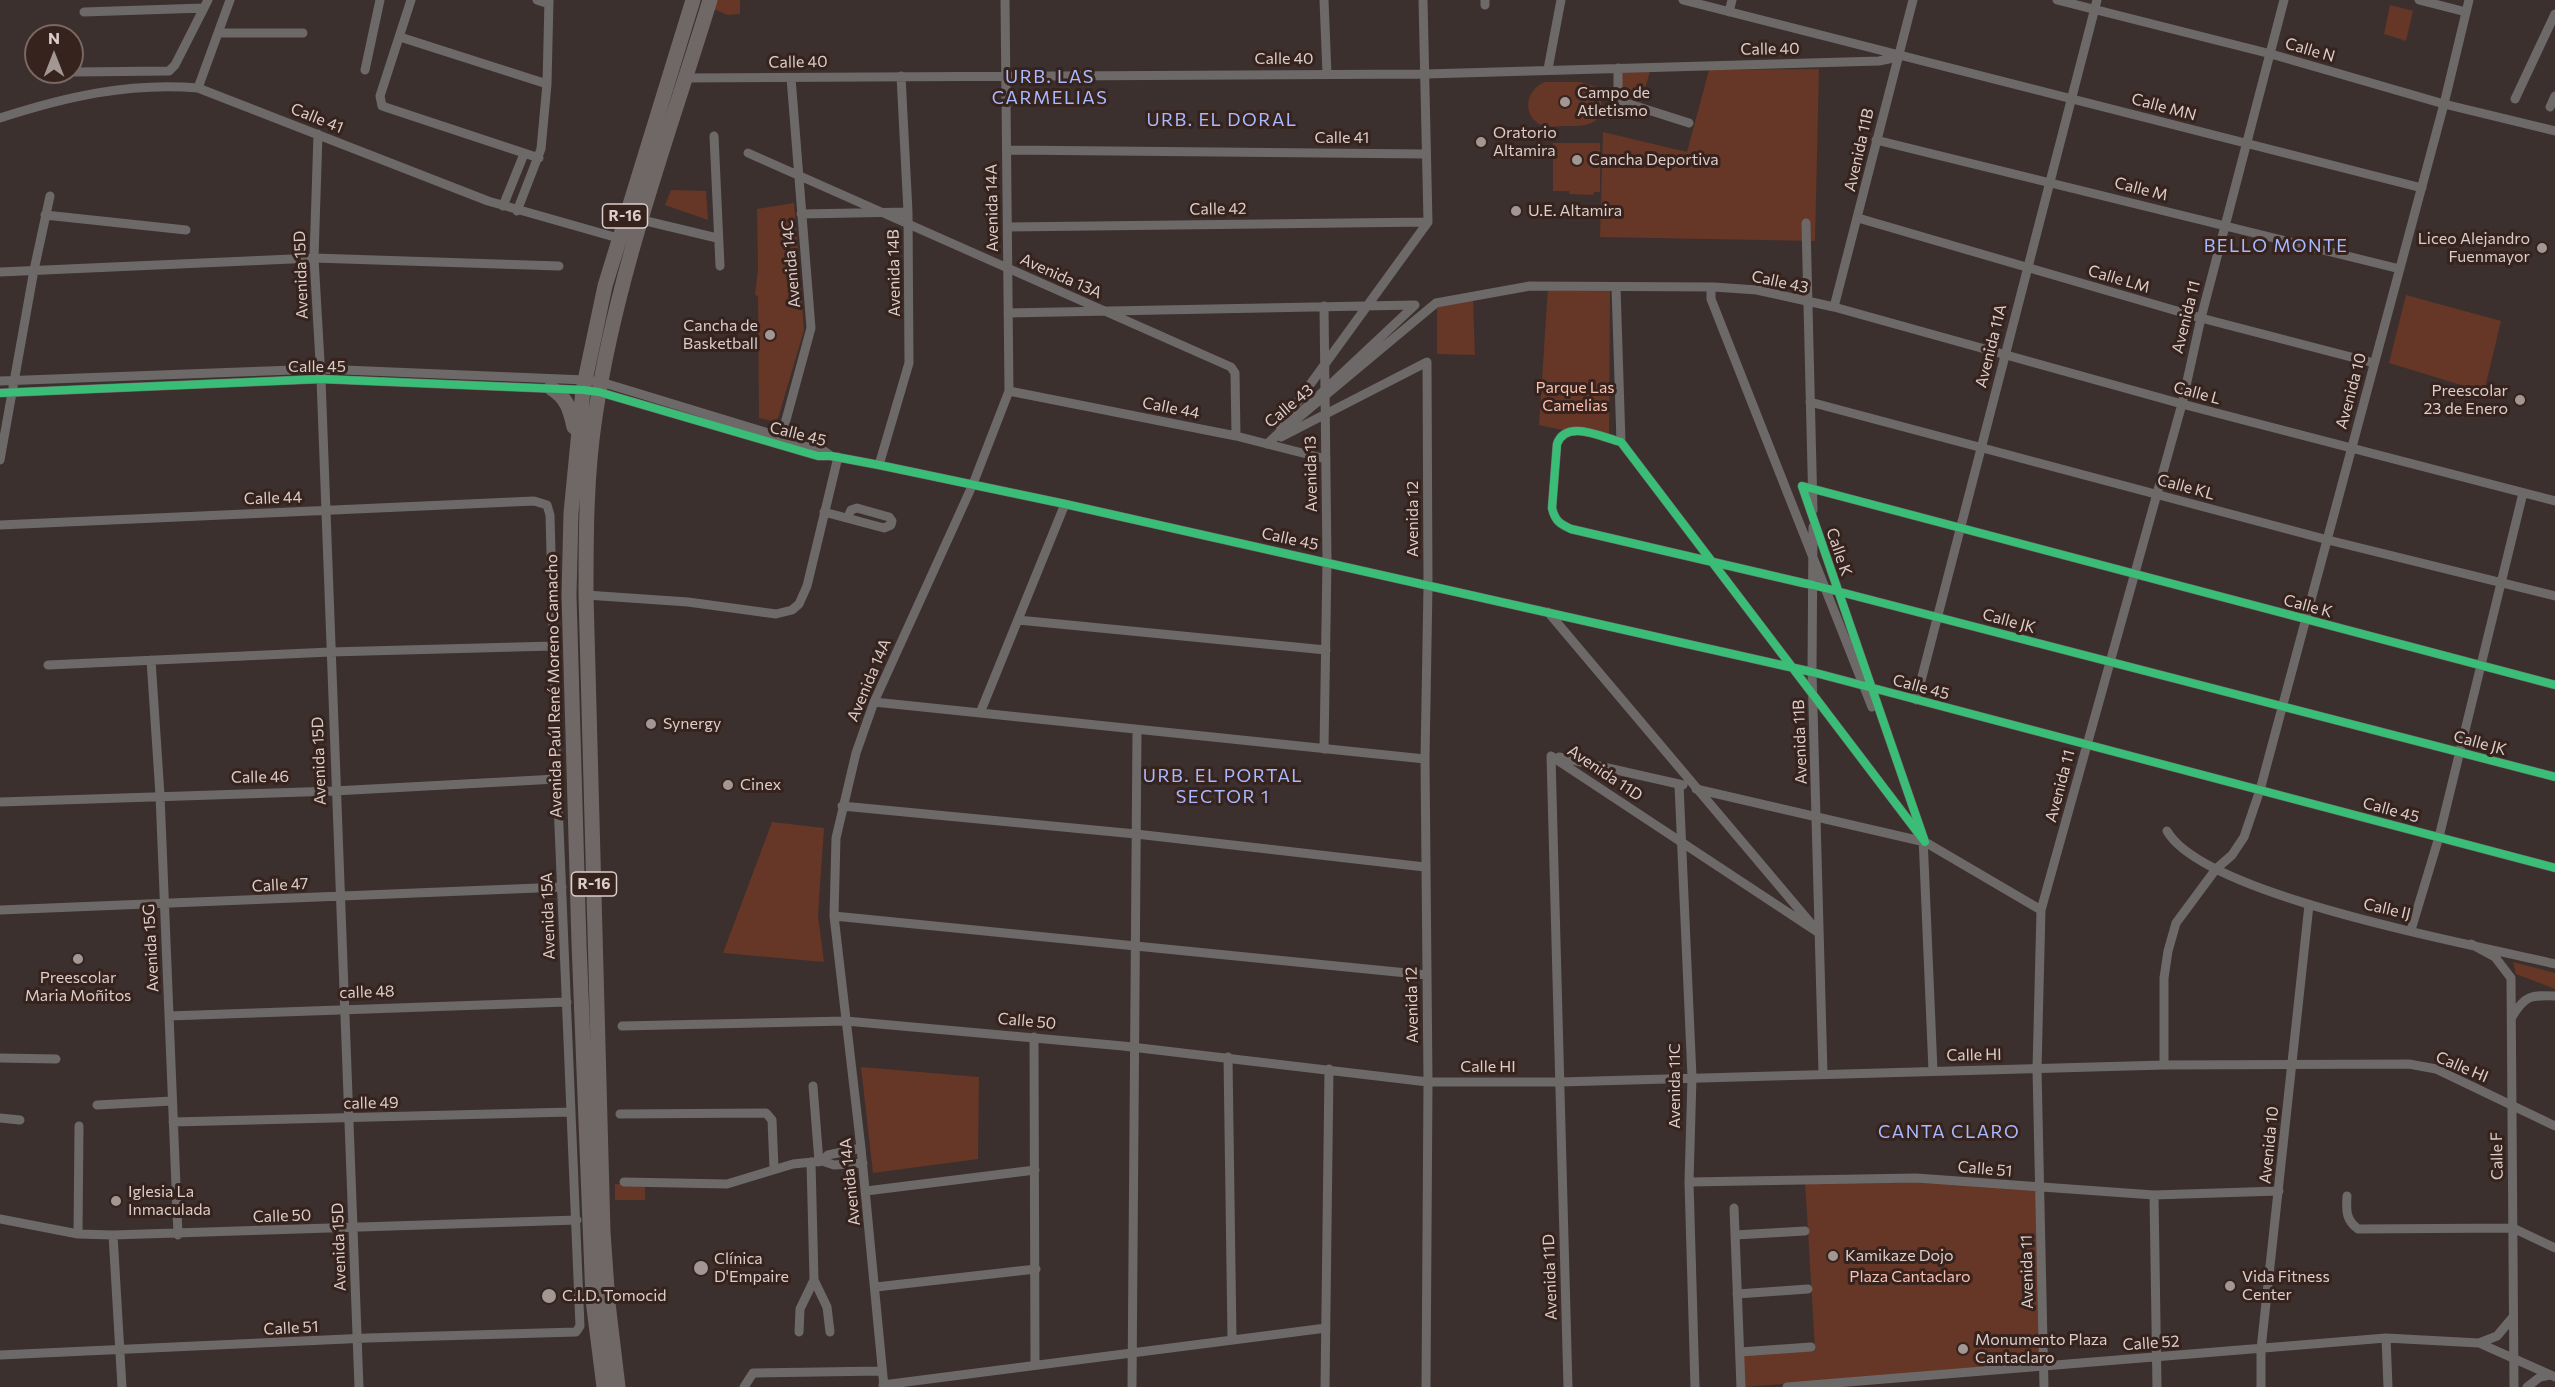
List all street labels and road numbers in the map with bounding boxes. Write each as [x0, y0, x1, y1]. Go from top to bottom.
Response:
street label: Calle N [2283, 34, 2337, 66]
street label: Calle 40 [1740, 39, 1800, 59]
street label: Calle 40 [1255, 49, 1313, 69]
street label: Calle 40 [768, 52, 828, 72]
street label: Calle MN [2129, 89, 2199, 125]
street label: Calle 41 [288, 99, 346, 137]
street label: Avenida 11B [1840, 107, 1878, 193]
street label: Calle 41 [1315, 128, 1369, 148]
street label: Avenida 14A [982, 164, 1002, 252]
street label: Calle M [2112, 173, 2170, 205]
street label: Calle 42 [1189, 199, 1247, 219]
road number: R-16 [602, 204, 648, 228]
street label: Avenida 14C [778, 219, 804, 309]
street label: Avenida 14B [884, 229, 904, 317]
street label: Avenida 15D [290, 230, 312, 320]
street label: Avenida 13A [1017, 249, 1105, 303]
street label: Calle LM [2086, 261, 2152, 297]
street label: Calle 43 [1750, 267, 1810, 297]
street label: Avenida 11 [2168, 279, 2204, 355]
street label: Avenida 11A [1971, 302, 2011, 390]
street label: Avenida 10 [2332, 351, 2370, 431]
street label: Calle 45 [288, 357, 346, 377]
street label: Calle L [2171, 377, 2223, 409]
street label: Calle 43 [1261, 380, 1317, 432]
street label: Calle 44 [1141, 393, 1201, 423]
street label: Calle 45 [768, 418, 828, 450]
street label: Avenida 13 [1301, 435, 1321, 513]
street label: Calle KL [2155, 470, 2217, 504]
street label: Avenida 12 [1403, 481, 1423, 557]
street label: Calle 44 [244, 487, 302, 509]
street label: Calle 45 [1260, 524, 1320, 554]
street label: Calle K [1822, 525, 1856, 579]
street label: Avenida Paúl René Moreno Camacho [542, 554, 566, 818]
street label: Calle K [2282, 590, 2334, 622]
street label: Calle JK [1980, 605, 2038, 637]
street label: Avenida 14A [843, 636, 895, 724]
street label: Calle 45 [1891, 670, 1951, 704]
street label: Avenida 11B [1789, 699, 1811, 785]
street label: Avenida 15D [308, 716, 330, 806]
street label: Calle JK [2451, 727, 2509, 759]
street label: Avenida 11D [1564, 741, 1646, 805]
street label: Avenida 11 [2041, 748, 2079, 824]
street label: Calle 46 [231, 767, 289, 787]
street label: Calle 45 [2361, 793, 2421, 827]
street label: Avenida 15A [537, 872, 559, 960]
road number: R-16 [572, 872, 616, 896]
street label: Calle 47 [251, 874, 309, 896]
street label: Calle IJ [2361, 894, 2413, 924]
street label: Avenida 15G [139, 903, 163, 993]
street label: Avenida 12 [1402, 967, 1422, 1043]
street label: calle 48 [339, 981, 395, 1003]
street label: Calle 50 [997, 1009, 1057, 1033]
street label: Avenida 11C [1665, 1043, 1685, 1129]
street label: Calle HI [1946, 1045, 2002, 1065]
street label: Calle HI [2433, 1047, 2491, 1087]
street label: Calle HI [1460, 1057, 1516, 1077]
street label: calle 49 [343, 1093, 399, 1113]
street label: Avenida 10 [2255, 1105, 2283, 1185]
street label: Calle F [2487, 1132, 2507, 1180]
street label: Avenida 14A [836, 1137, 864, 1227]
street label: Calle 51 [1957, 1157, 2013, 1181]
street label: Avenida 15D [328, 1202, 350, 1292]
street label: Calle 50 [252, 1205, 312, 1227]
street label: Avenida 11D [1539, 1234, 1561, 1320]
street label: Avenida 11 [2017, 1235, 2037, 1309]
street label: Calle 51 [263, 1317, 319, 1339]
street label: Calle 52 [2122, 1331, 2180, 1355]

